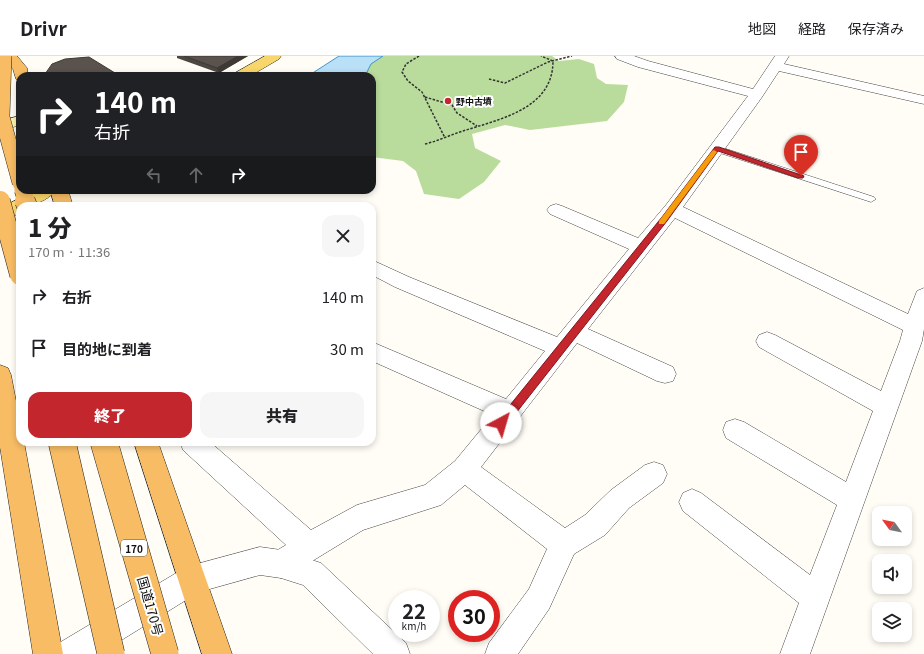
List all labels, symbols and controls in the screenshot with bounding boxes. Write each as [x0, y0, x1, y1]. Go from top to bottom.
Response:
text: Drivr [20, 14, 67, 41]
text: 地図 [748, 18, 776, 38]
text: 経路 [798, 18, 826, 38]
text: 保存済み [848, 18, 904, 38]
text: 140 m [94, 81, 177, 121]
icon: right [28, 88, 80, 140]
place label: 野中古墳 [456, 95, 492, 108]
marker: 野中古墳 [443, 96, 453, 106]
text: 右折 [94, 118, 130, 144]
pin [784, 135, 818, 176]
icon: arrive [790, 141, 812, 163]
icon: left [143, 164, 165, 186]
icon: ahead [185, 164, 207, 186]
icon: right [227, 164, 249, 186]
text: 1 分 [28, 209, 72, 244]
button: close [322, 215, 364, 257]
text: 170 m · 11:36 [28, 242, 110, 261]
icon: right [28, 285, 50, 307]
text: 右折 [62, 286, 92, 307]
text: 140 m [322, 286, 364, 307]
icon: arrive [28, 337, 50, 359]
text: 目的地に到着 [62, 338, 152, 359]
text: 30 m [330, 338, 364, 359]
button: 終了 [28, 392, 192, 438]
button: 共有 [200, 392, 364, 438]
position arrow [480, 402, 522, 444]
north arrow [872, 506, 912, 546]
map controls [872, 506, 912, 642]
road number: 170 [121, 540, 147, 556]
button: sound [872, 554, 912, 594]
street label: 国道170号 [134, 574, 168, 638]
speed limit sign: 30 [448, 590, 500, 642]
text: 22 [402, 596, 426, 625]
button: layers [872, 602, 912, 642]
text: km/h [402, 618, 426, 633]

